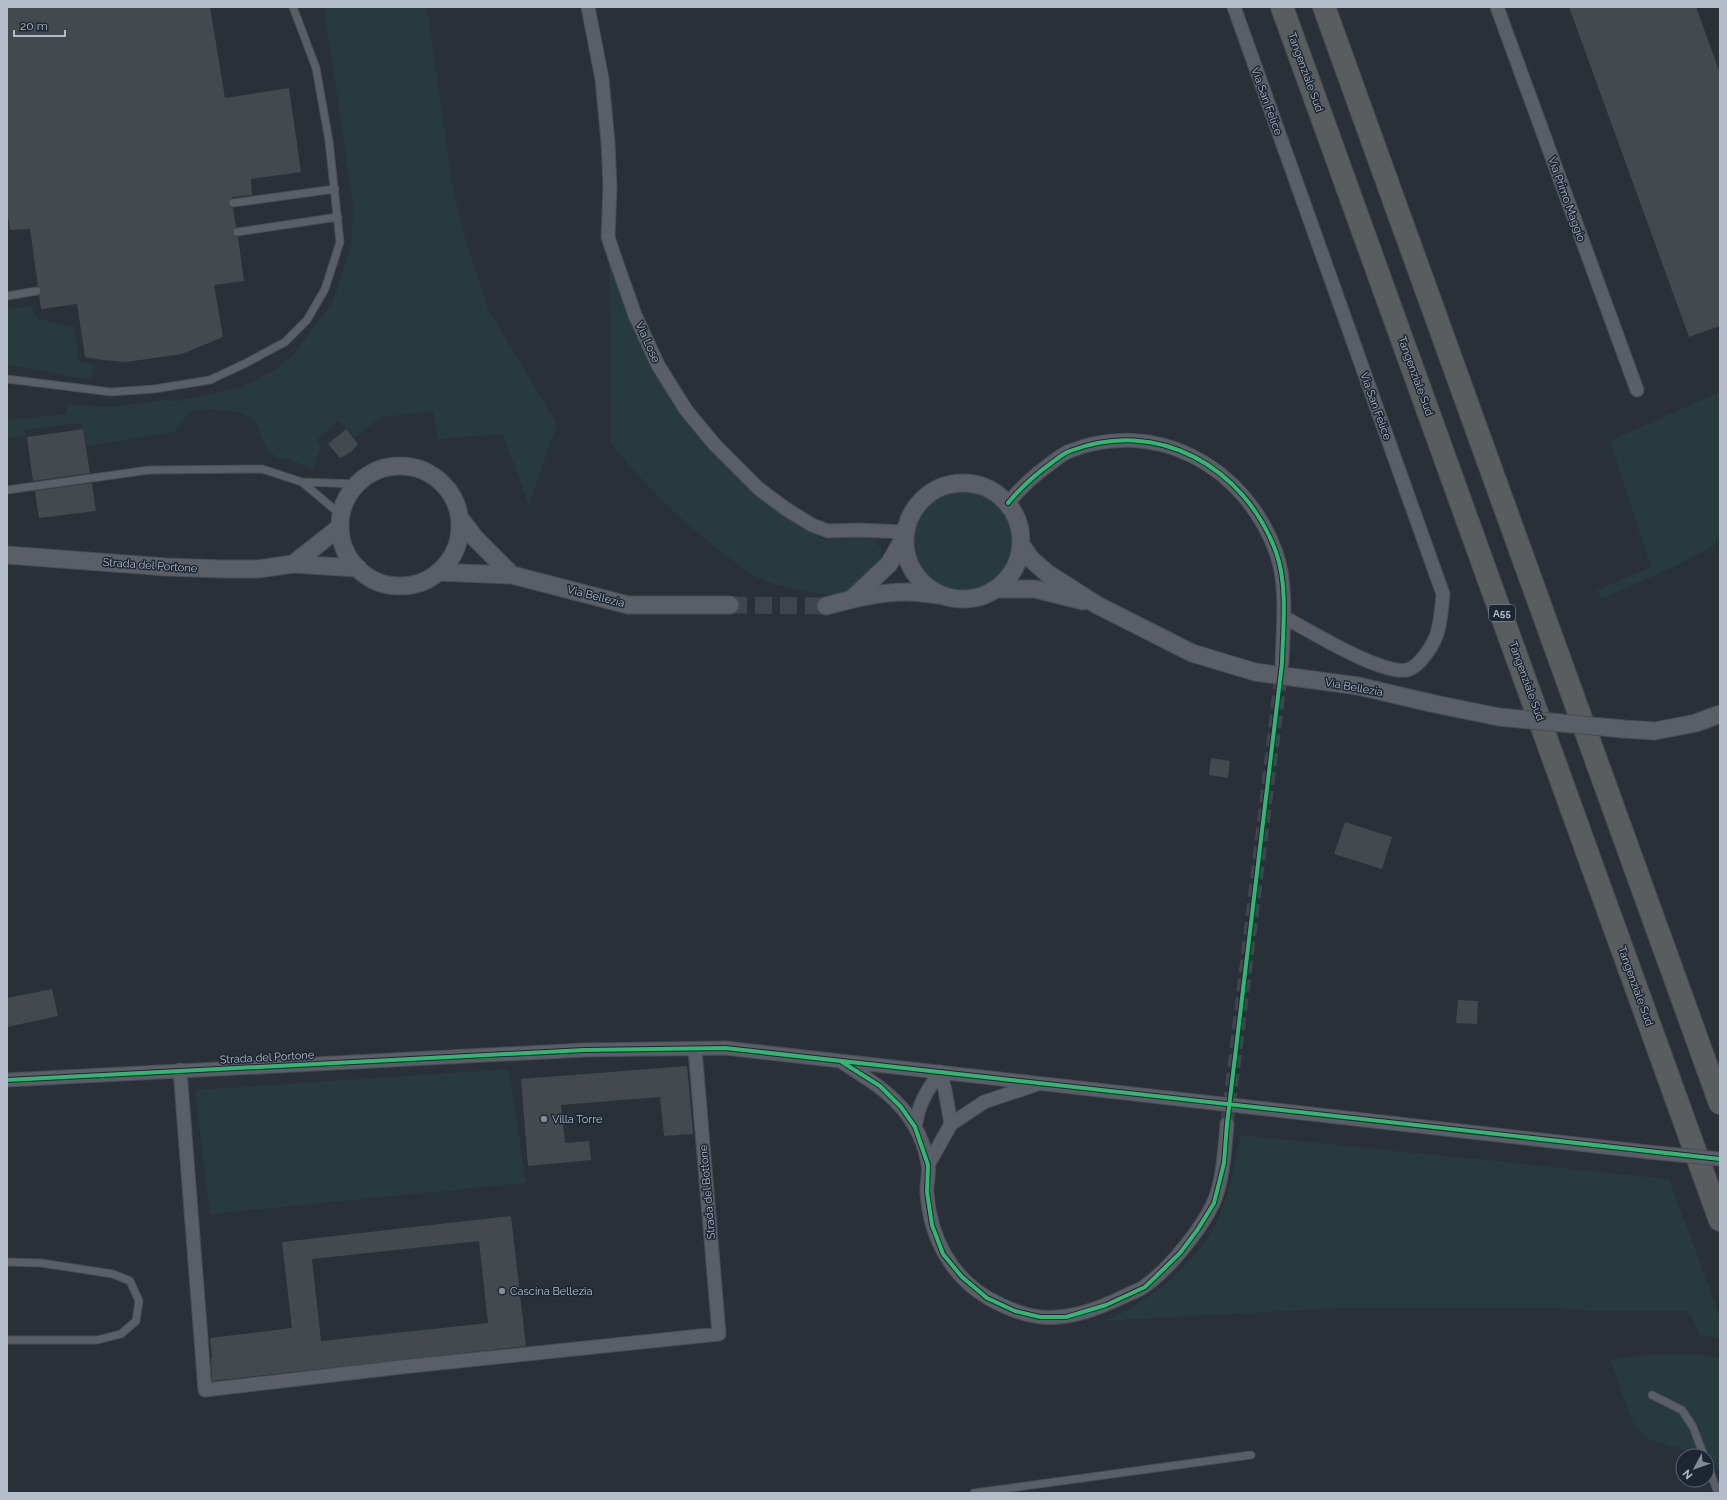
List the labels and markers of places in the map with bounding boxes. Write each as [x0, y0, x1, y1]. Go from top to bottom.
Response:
place label: Villa Torre [552, 1113, 603, 1126]
marker: Villa Torre [539, 1114, 549, 1124]
place label: Cascina Bellezia [510, 1285, 592, 1298]
marker: Cascina Bellezia [497, 1286, 507, 1296]

